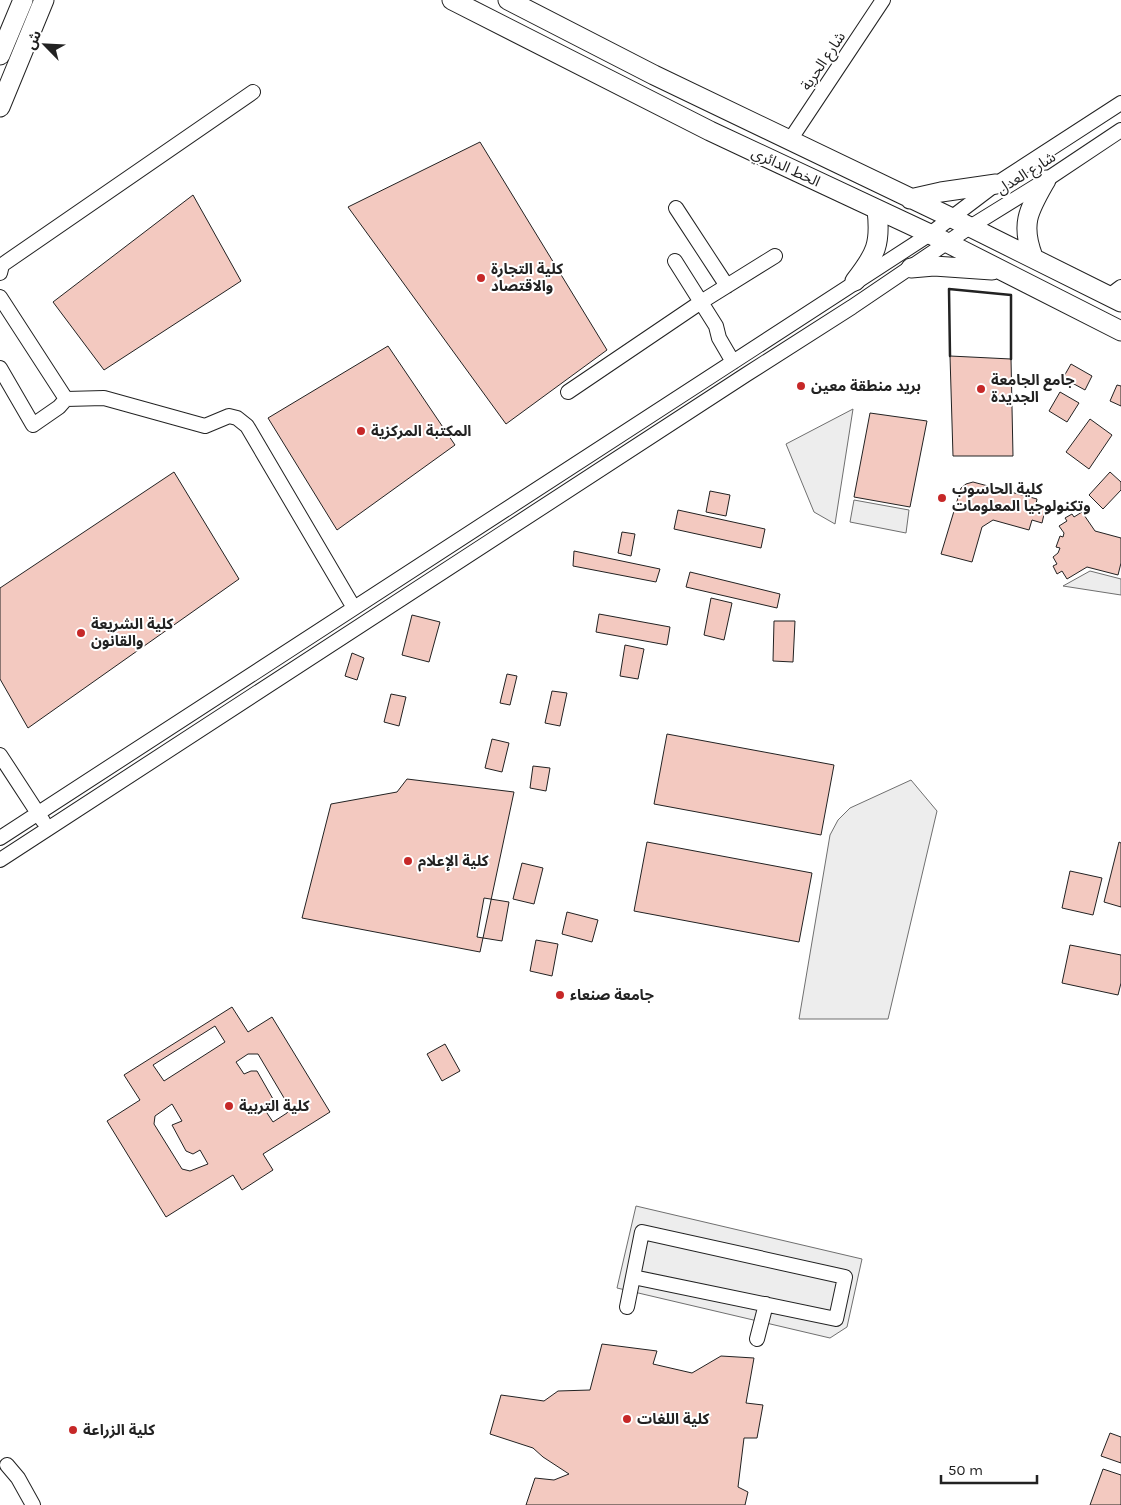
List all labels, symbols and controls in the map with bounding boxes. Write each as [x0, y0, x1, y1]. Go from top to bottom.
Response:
north arrow [20, 20, 70, 70]
text: ش [22, 28, 45, 52]
street label: شارع الحرية [797, 28, 852, 96]
street label: الخط الدائري [748, 143, 823, 193]
street label: شارع العدل [993, 148, 1061, 201]
place label: كلية التجارة والاقتصاد [491, 260, 563, 295]
marker: كلية التجارة والاقتصاد [475, 272, 487, 284]
place label: جامع الجامعة الجديدة [991, 371, 1075, 406]
place label: بريد منطقة معين [811, 377, 921, 395]
marker: بريد منطقة معين [795, 380, 807, 392]
marker: جامع الجامعة الجديدة [975, 383, 987, 395]
place label: المكتبة المركزية [371, 422, 471, 440]
marker: المكتبة المركزية [355, 425, 367, 437]
place label: كلية الحاسوب وتكنولوجيا المعلومات [952, 480, 1091, 515]
marker: كلية الحاسوب وتكنولوجيا المعلومات [936, 492, 948, 504]
place label: كلية الشريعة والقانون [91, 615, 174, 650]
marker: كلية الشريعة والقانون [75, 627, 87, 639]
place label: كلية الإعلام [418, 852, 489, 872]
marker: كلية الإعلام [402, 855, 414, 867]
place label: جامعة صنعاء [570, 986, 654, 1004]
marker: جامعة صنعاء [554, 989, 566, 1001]
place label: كلية التربية [239, 1097, 310, 1115]
marker: كلية التربية [223, 1100, 235, 1112]
place label: كلية اللغات [637, 1410, 710, 1428]
marker: كلية اللغات [621, 1413, 633, 1425]
place label: كلية الزراعة [83, 1421, 155, 1439]
marker: كلية الزراعة [67, 1424, 79, 1436]
scale bar [941, 1452, 1037, 1484]
text: 50 m [948, 1461, 983, 1479]

